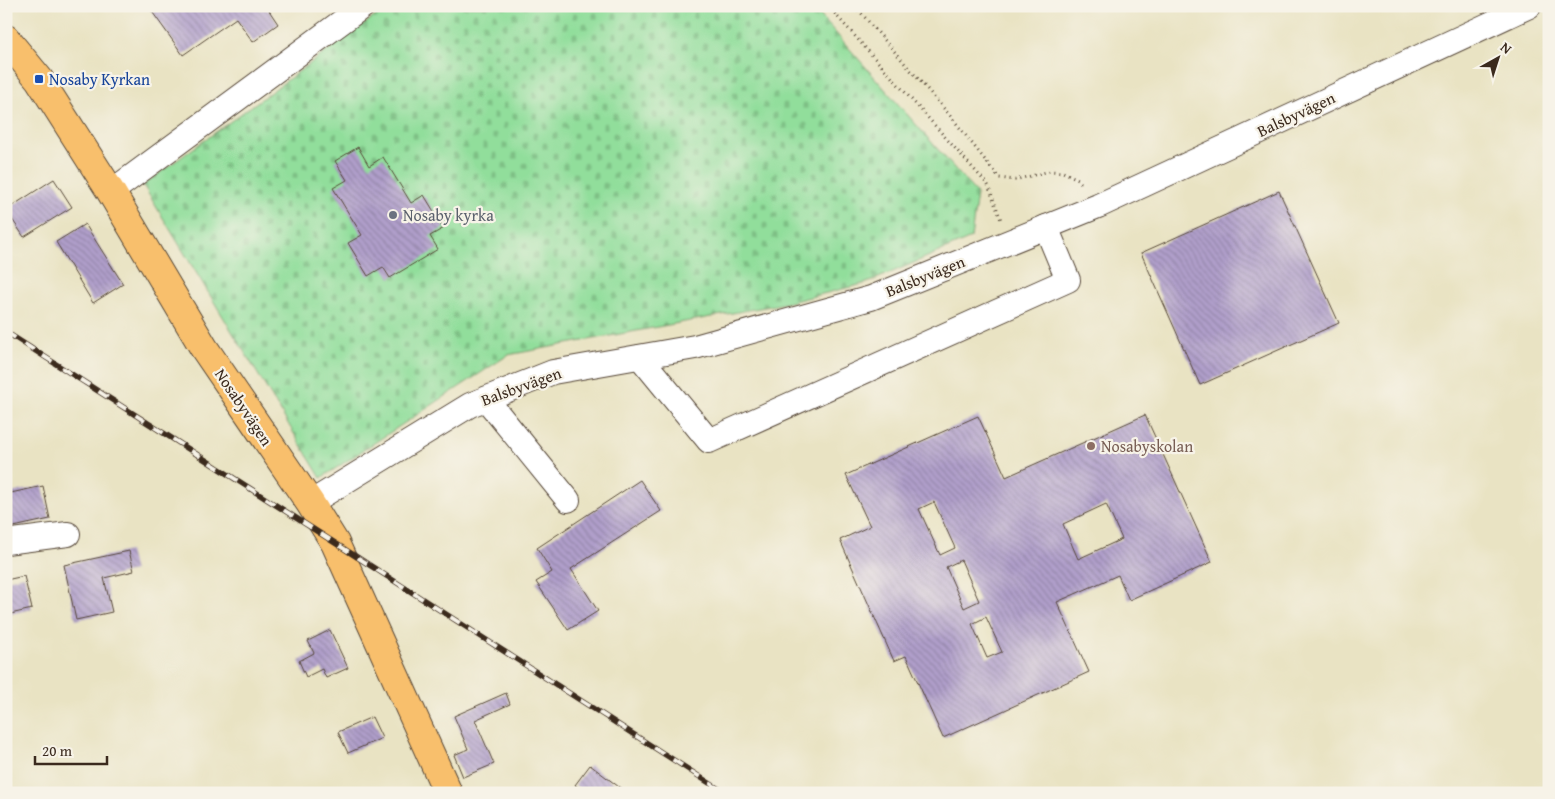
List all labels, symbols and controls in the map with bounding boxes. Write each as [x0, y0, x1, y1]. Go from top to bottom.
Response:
north arrow [1472, 32, 1522, 82]
text: N [1496, 37, 1517, 59]
place label: Nosaby Kyrkan [49, 67, 150, 91]
marker: Nosaby Kyrkan [33, 73, 45, 85]
street label: Balsbyvägen [1253, 85, 1339, 143]
place label: Nosaby kyrka [403, 203, 494, 227]
marker: Nosaby kyrka [387, 209, 399, 221]
street label: Balsbyvägen [882, 249, 968, 303]
street label: Balsbyvägen [478, 360, 564, 412]
street label: Nosabyvägen [209, 363, 279, 451]
place label: Nosabyskolan [1101, 434, 1193, 458]
marker: Nosabyskolan [1085, 440, 1097, 452]
scale bar [35, 734, 108, 766]
text: 20 m [42, 740, 73, 761]

